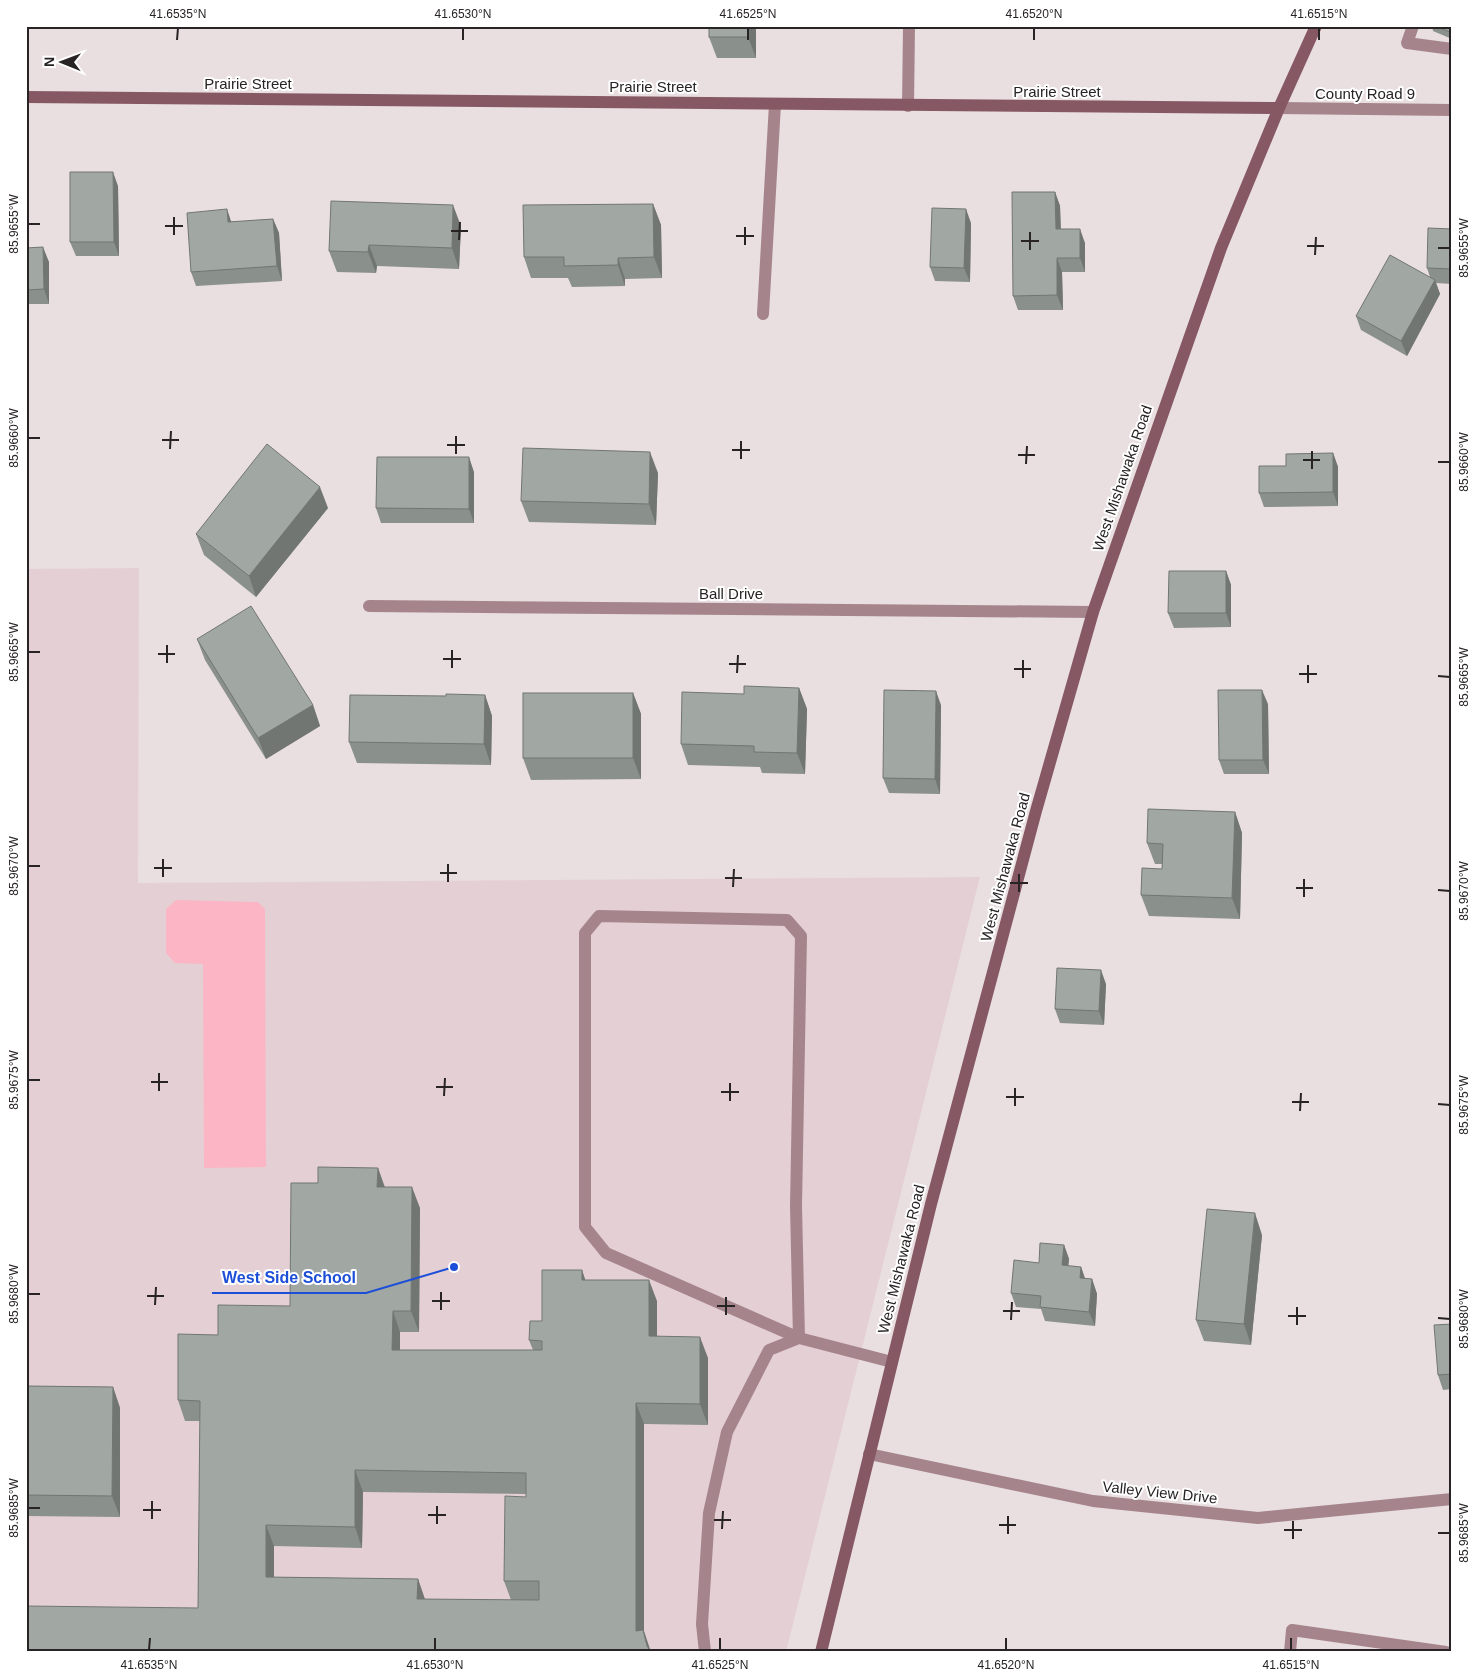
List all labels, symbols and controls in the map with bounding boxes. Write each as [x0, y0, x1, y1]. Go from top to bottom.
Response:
text: 41.6535°N [150, 7, 206, 21]
text: 41.6530°N [435, 7, 491, 21]
text: 41.6525°N [720, 7, 776, 21]
text: 41.6520°N [1006, 7, 1062, 21]
text: 41.6515°N [1291, 7, 1347, 21]
north arrow [38, 38, 88, 88]
text: N [41, 57, 57, 67]
street label: Prairie Street [204, 75, 293, 92]
street label: Prairie Street [609, 78, 698, 95]
street label: Prairie Street [1013, 83, 1102, 100]
street label: County Road 9 [1315, 85, 1415, 102]
text: 85.9655°W [7, 194, 21, 254]
text: 85.9655°W [1457, 218, 1471, 278]
street label: West Mishawaka Road [1089, 403, 1155, 553]
text: 85.9660°W [7, 408, 21, 468]
text: 85.9660°W [1457, 432, 1471, 492]
street label: Ball Drive [699, 585, 763, 602]
text: 85.9665°W [7, 622, 21, 682]
text: 85.9665°W [1457, 647, 1471, 707]
street label: West Mishawaka Road [977, 791, 1033, 943]
text: 85.9670°W [7, 836, 21, 896]
text: 85.9670°W [1457, 861, 1471, 921]
text: 85.9675°W [7, 1050, 21, 1110]
text: 85.9675°W [1457, 1075, 1471, 1135]
street label: West Mishawaka Road [874, 1183, 928, 1335]
callout: West Side School [212, 1262, 366, 1293]
text: 85.9680°W [7, 1264, 21, 1324]
text: West Side School [222, 1269, 356, 1286]
text: 85.9680°W [1457, 1289, 1471, 1349]
text: 85.9685°W [7, 1478, 21, 1538]
street label: Valley View Drive [1102, 1478, 1218, 1506]
text: 85.9685°W [1457, 1503, 1471, 1563]
text: 41.6535°N [121, 1658, 177, 1672]
text: 41.6530°N [407, 1658, 463, 1672]
text: 41.6525°N [692, 1658, 748, 1672]
text: 41.6520°N [978, 1658, 1034, 1672]
text: 41.6515°N [1263, 1658, 1319, 1672]

